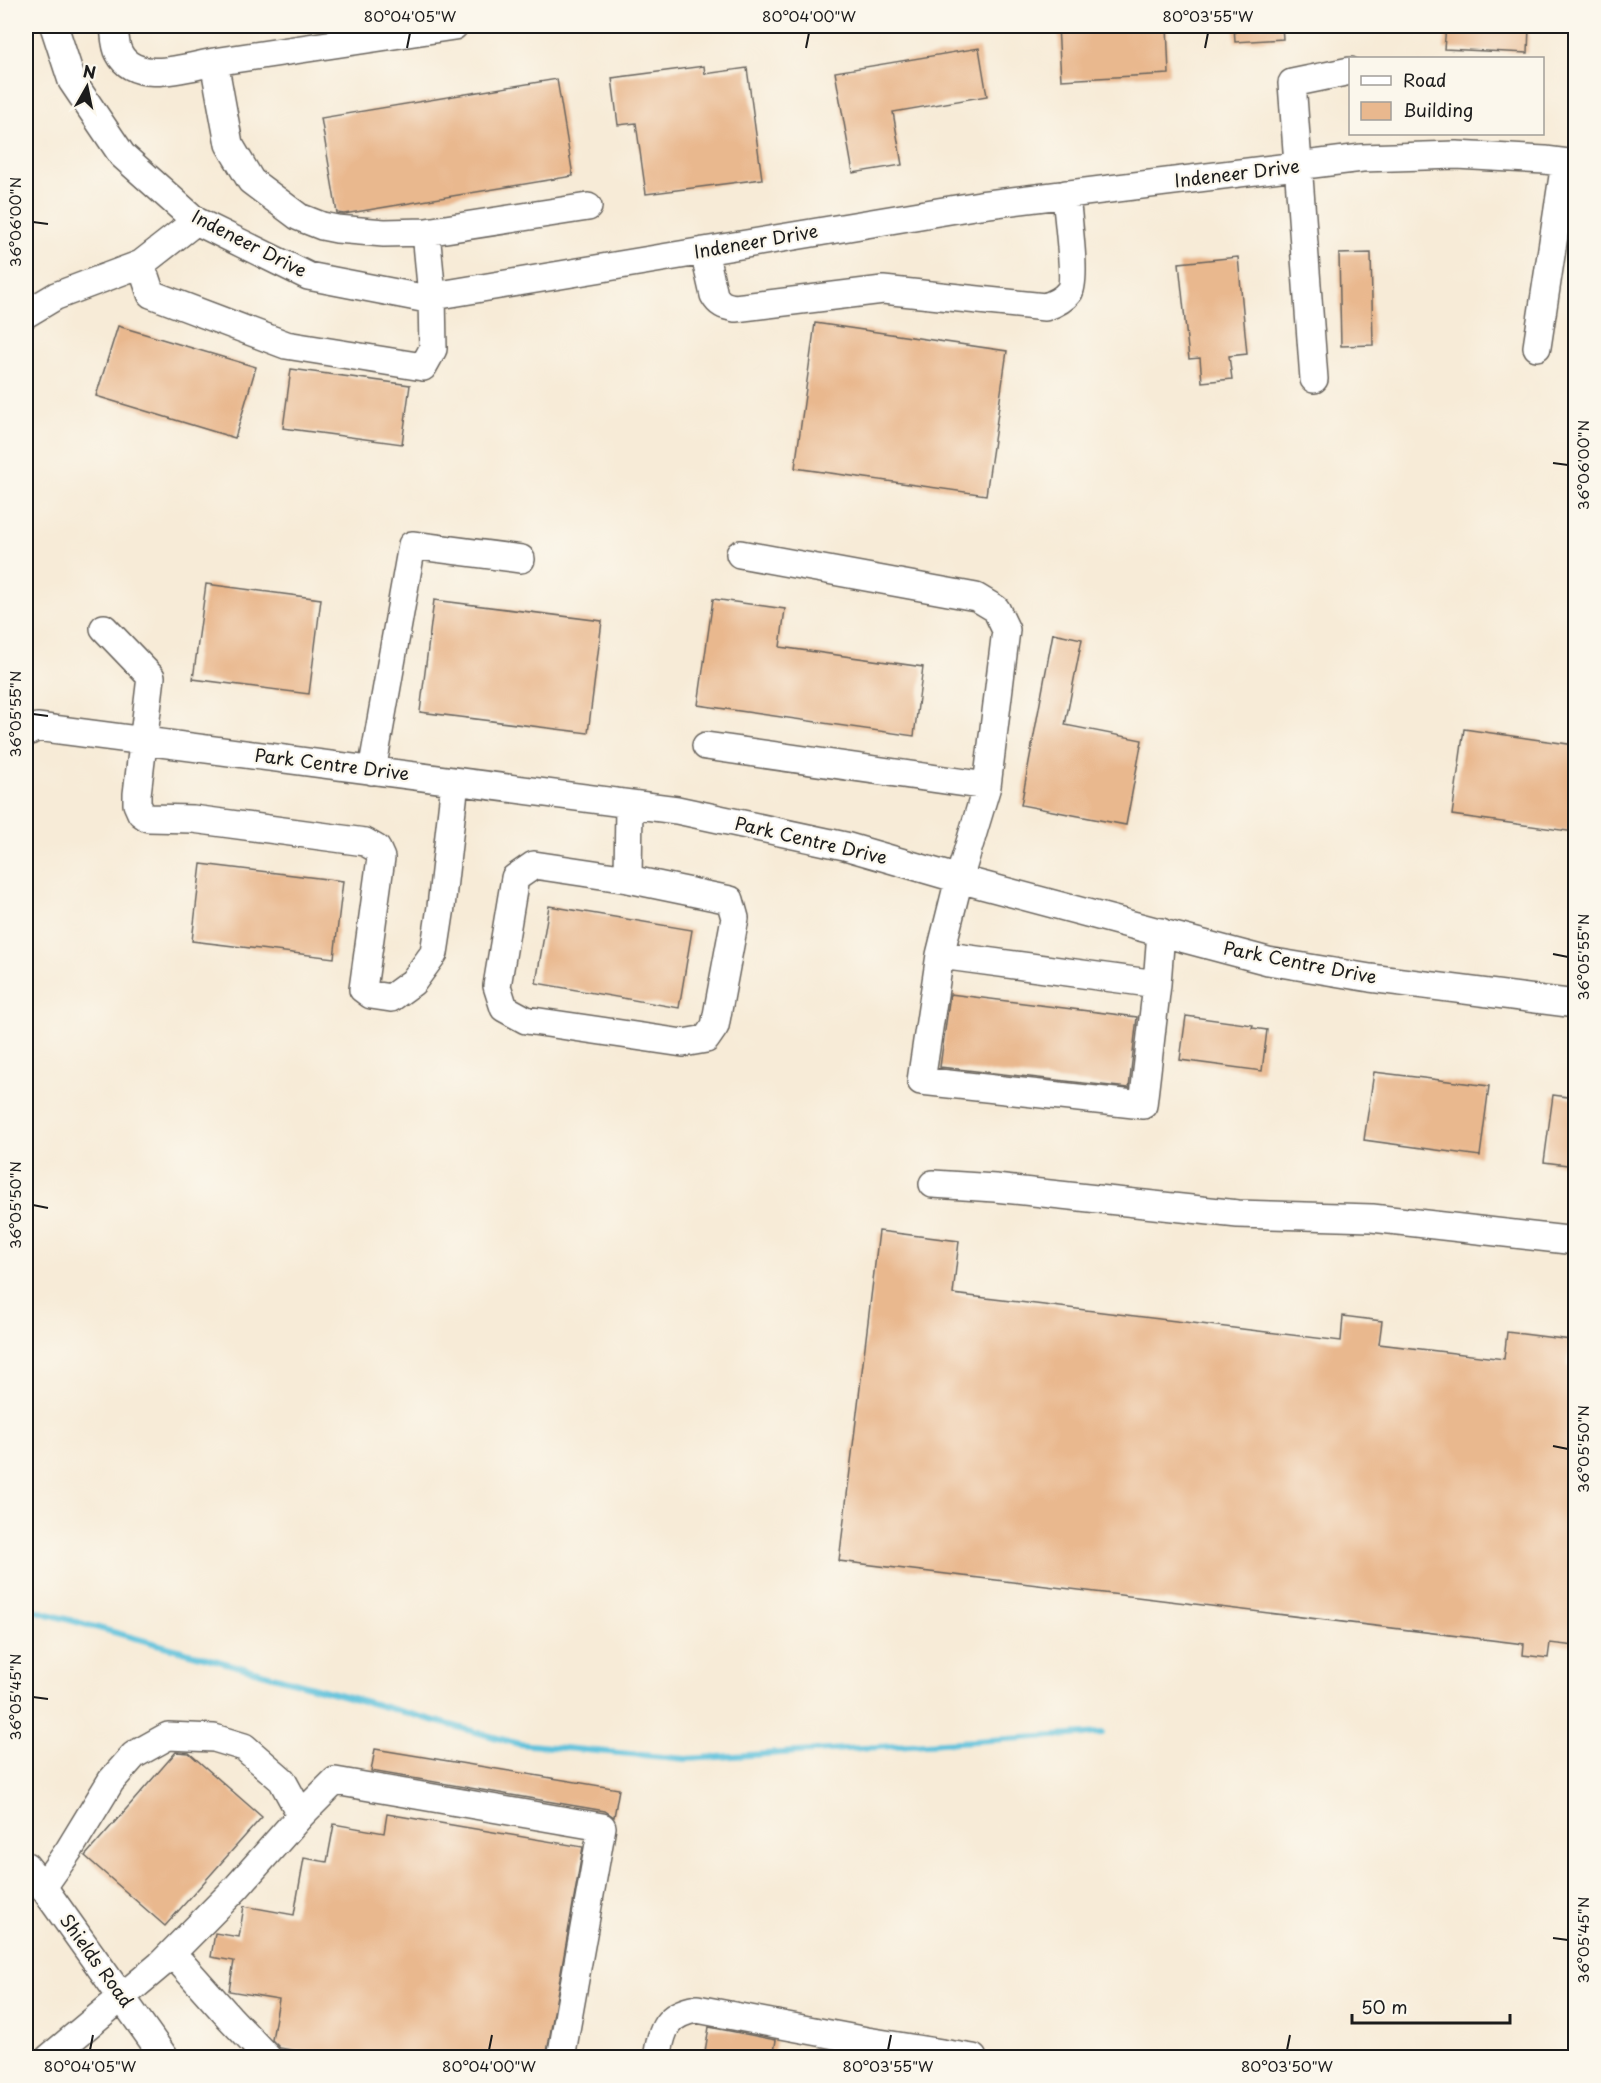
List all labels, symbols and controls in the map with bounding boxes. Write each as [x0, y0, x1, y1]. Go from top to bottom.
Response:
text: 80°04'05"W [364, 4, 457, 27]
text: 80°04'00"W [762, 4, 857, 27]
text: 80°03'55"W [1163, 4, 1254, 27]
north arrow [57, 57, 117, 117]
legend [1349, 57, 1544, 135]
text: N [81, 58, 98, 84]
text: Road [1403, 66, 1447, 93]
text: Building [1403, 96, 1473, 123]
street label: Indeneer Drive [1173, 151, 1301, 194]
text: 36°06'00"N [3, 177, 26, 267]
street label: Indeneer Drive [188, 202, 312, 283]
street label: Indeneer Drive [691, 216, 820, 265]
text: 36°06'00"N [1571, 420, 1594, 510]
text: 36°05'55"N [3, 670, 26, 758]
street label: Park Centre Drive [253, 741, 411, 786]
street label: Park Centre Drive [732, 809, 890, 870]
text: 36°05'55"N [1571, 913, 1594, 1001]
street label: Park Centre Drive [1221, 933, 1379, 990]
text: 36°05'50"N [3, 1161, 26, 1249]
text: 36°05'50"N [1571, 1405, 1594, 1493]
text: 36°05'45"N [3, 1654, 26, 1740]
text: 36°05'45"N [1571, 1897, 1594, 1983]
street label: Shields Road [54, 1908, 141, 2013]
scale bar [1352, 1987, 1510, 2025]
text: 50 m [1361, 1993, 1408, 2020]
text: 80°04'05"W [44, 2054, 137, 2077]
text: 80°04'00"W [442, 2054, 537, 2077]
text: 80°03'55"W [843, 2054, 934, 2077]
text: 80°03'50"W [1241, 2054, 1334, 2077]

